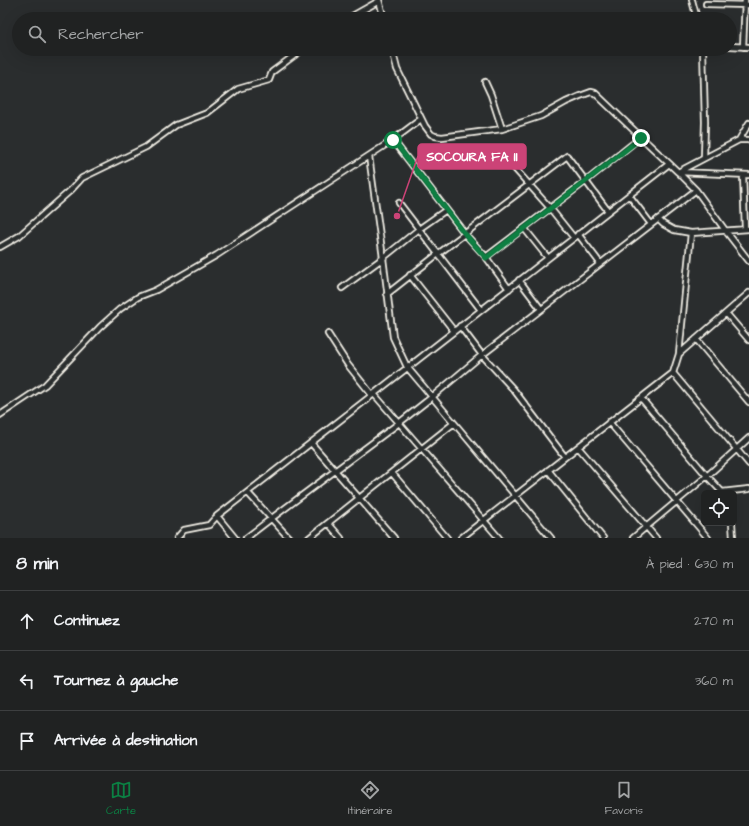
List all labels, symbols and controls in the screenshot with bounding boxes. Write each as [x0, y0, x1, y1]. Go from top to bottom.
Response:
search box [12, 12, 737, 56]
icon: search [26, 23, 48, 45]
text: Rechercher [58, 24, 143, 45]
route end [632, 129, 650, 147]
route start [384, 131, 402, 149]
callout: SOCOURA FA II [418, 144, 526, 169]
text: SOCOURA FA II [425, 148, 518, 166]
map controls [701, 490, 737, 526]
button: locate [701, 490, 737, 526]
text: 8 min [16, 552, 58, 576]
text: À pied · 630 m [646, 555, 733, 573]
icon: ahead [16, 610, 38, 632]
text: Continuez [54, 610, 120, 631]
text: 270 m [694, 612, 733, 630]
icon: left [16, 670, 38, 692]
text: Tournez à gauche [54, 670, 178, 691]
text: 360 m [695, 672, 733, 690]
icon: arrive [16, 730, 38, 752]
text: Arrivée à destination [54, 730, 197, 751]
tab: Carte [106, 779, 136, 818]
tab: Itinéraire [348, 779, 393, 818]
tab: Favoris [605, 779, 643, 818]

